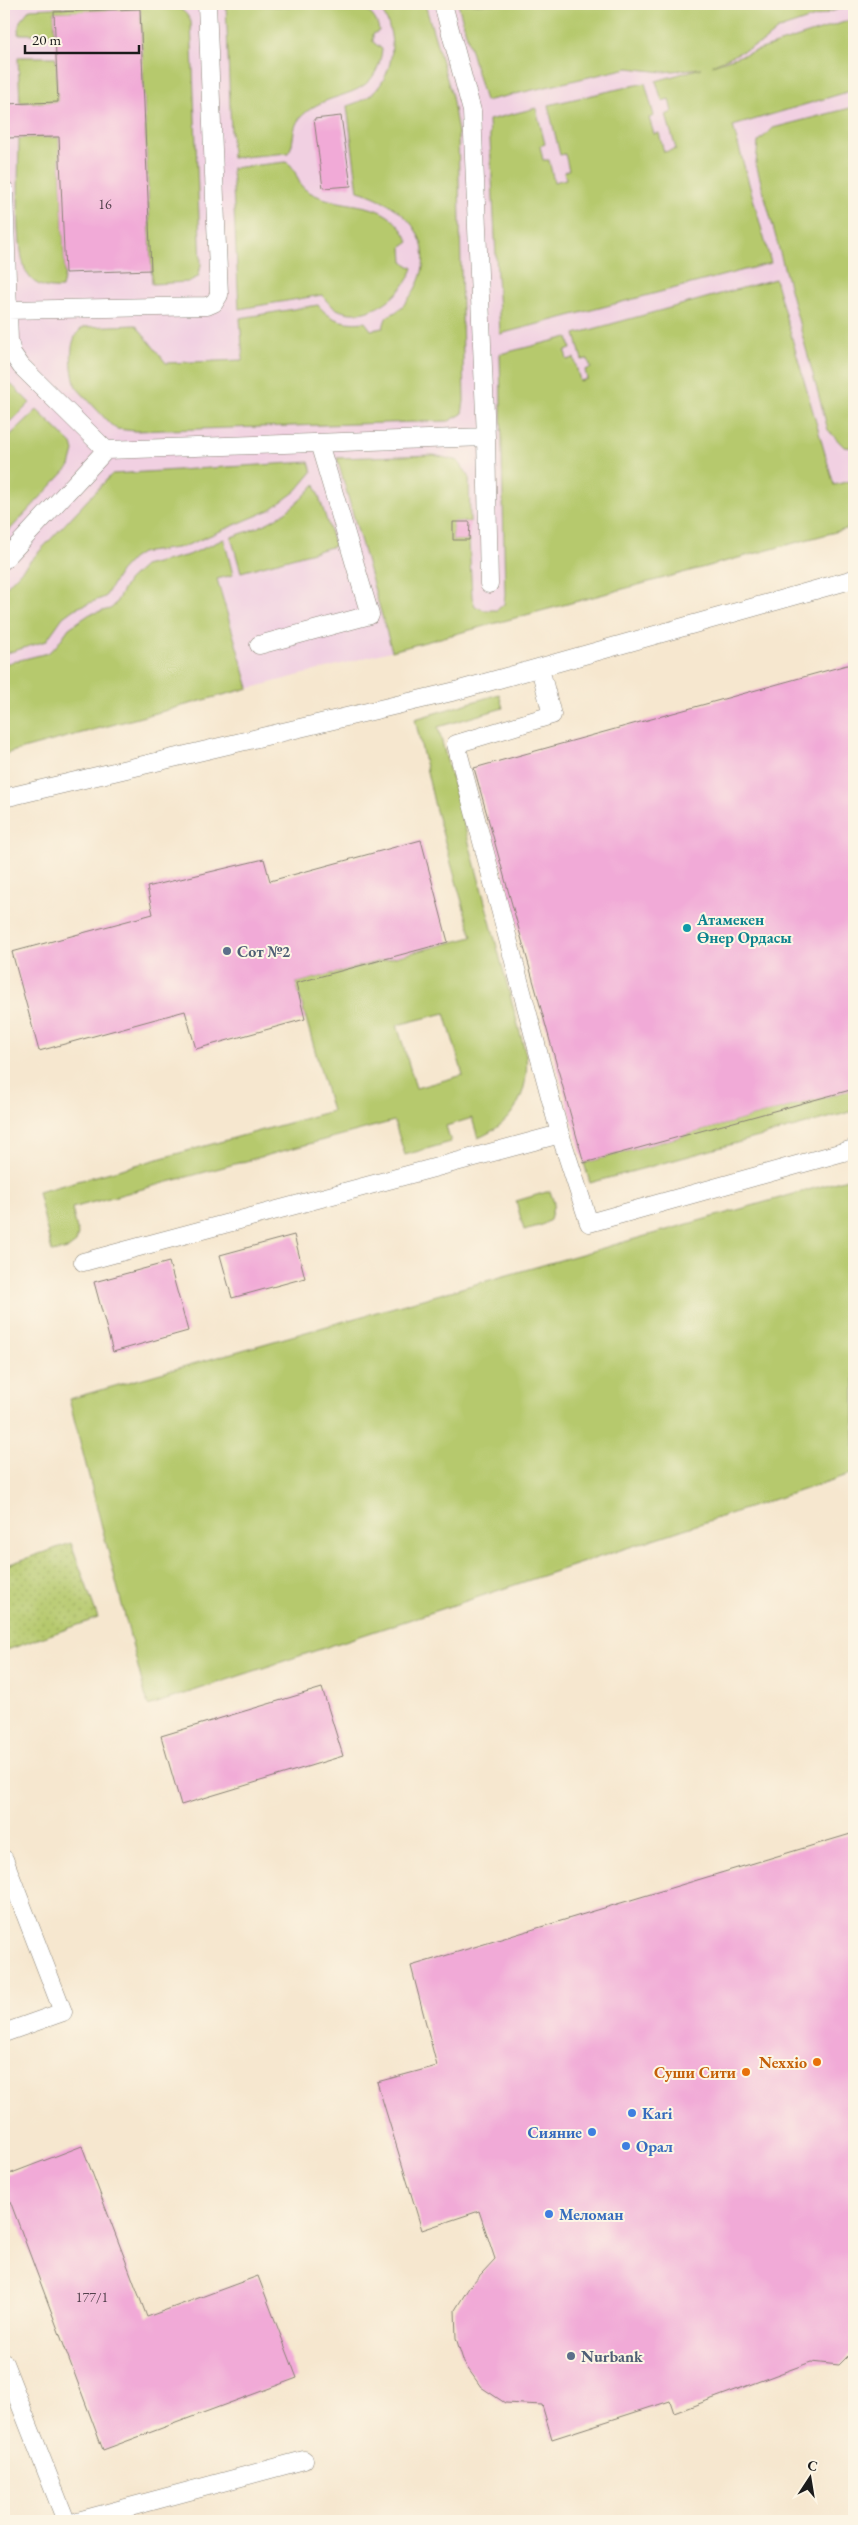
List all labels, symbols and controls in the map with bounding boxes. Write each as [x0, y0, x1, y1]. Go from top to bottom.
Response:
scale bar [25, 22, 139, 54]
text: 20 m [32, 30, 61, 49]
house number: 16 [98, 195, 112, 213]
place label: Атамекен Өнер Ордасы [696, 909, 792, 948]
marker: Атамекен Өнер Ордасы [681, 922, 693, 934]
place label: Сот №2 [237, 941, 291, 962]
marker: Сот №2 [221, 945, 233, 957]
place label: Nexxio [759, 2052, 807, 2073]
marker: Nexxio [811, 2056, 823, 2068]
place label: Суши Сити [654, 2062, 737, 2083]
marker: Суши Сити [740, 2066, 752, 2078]
place label: Kari [642, 2103, 673, 2124]
marker: Kari [626, 2107, 638, 2119]
place label: Сияние [527, 2122, 582, 2143]
marker: Сияние [586, 2126, 598, 2138]
place label: Орал [636, 2136, 673, 2157]
marker: Орал [620, 2140, 632, 2152]
place label: Меломан [559, 2204, 624, 2225]
marker: Меломан [543, 2208, 555, 2220]
house number: 177/1 [76, 2288, 108, 2306]
place label: Nurbank [581, 2346, 643, 2367]
marker: Nurbank [565, 2350, 577, 2362]
north arrow [786, 2452, 836, 2502]
text: С [806, 2455, 819, 2475]

